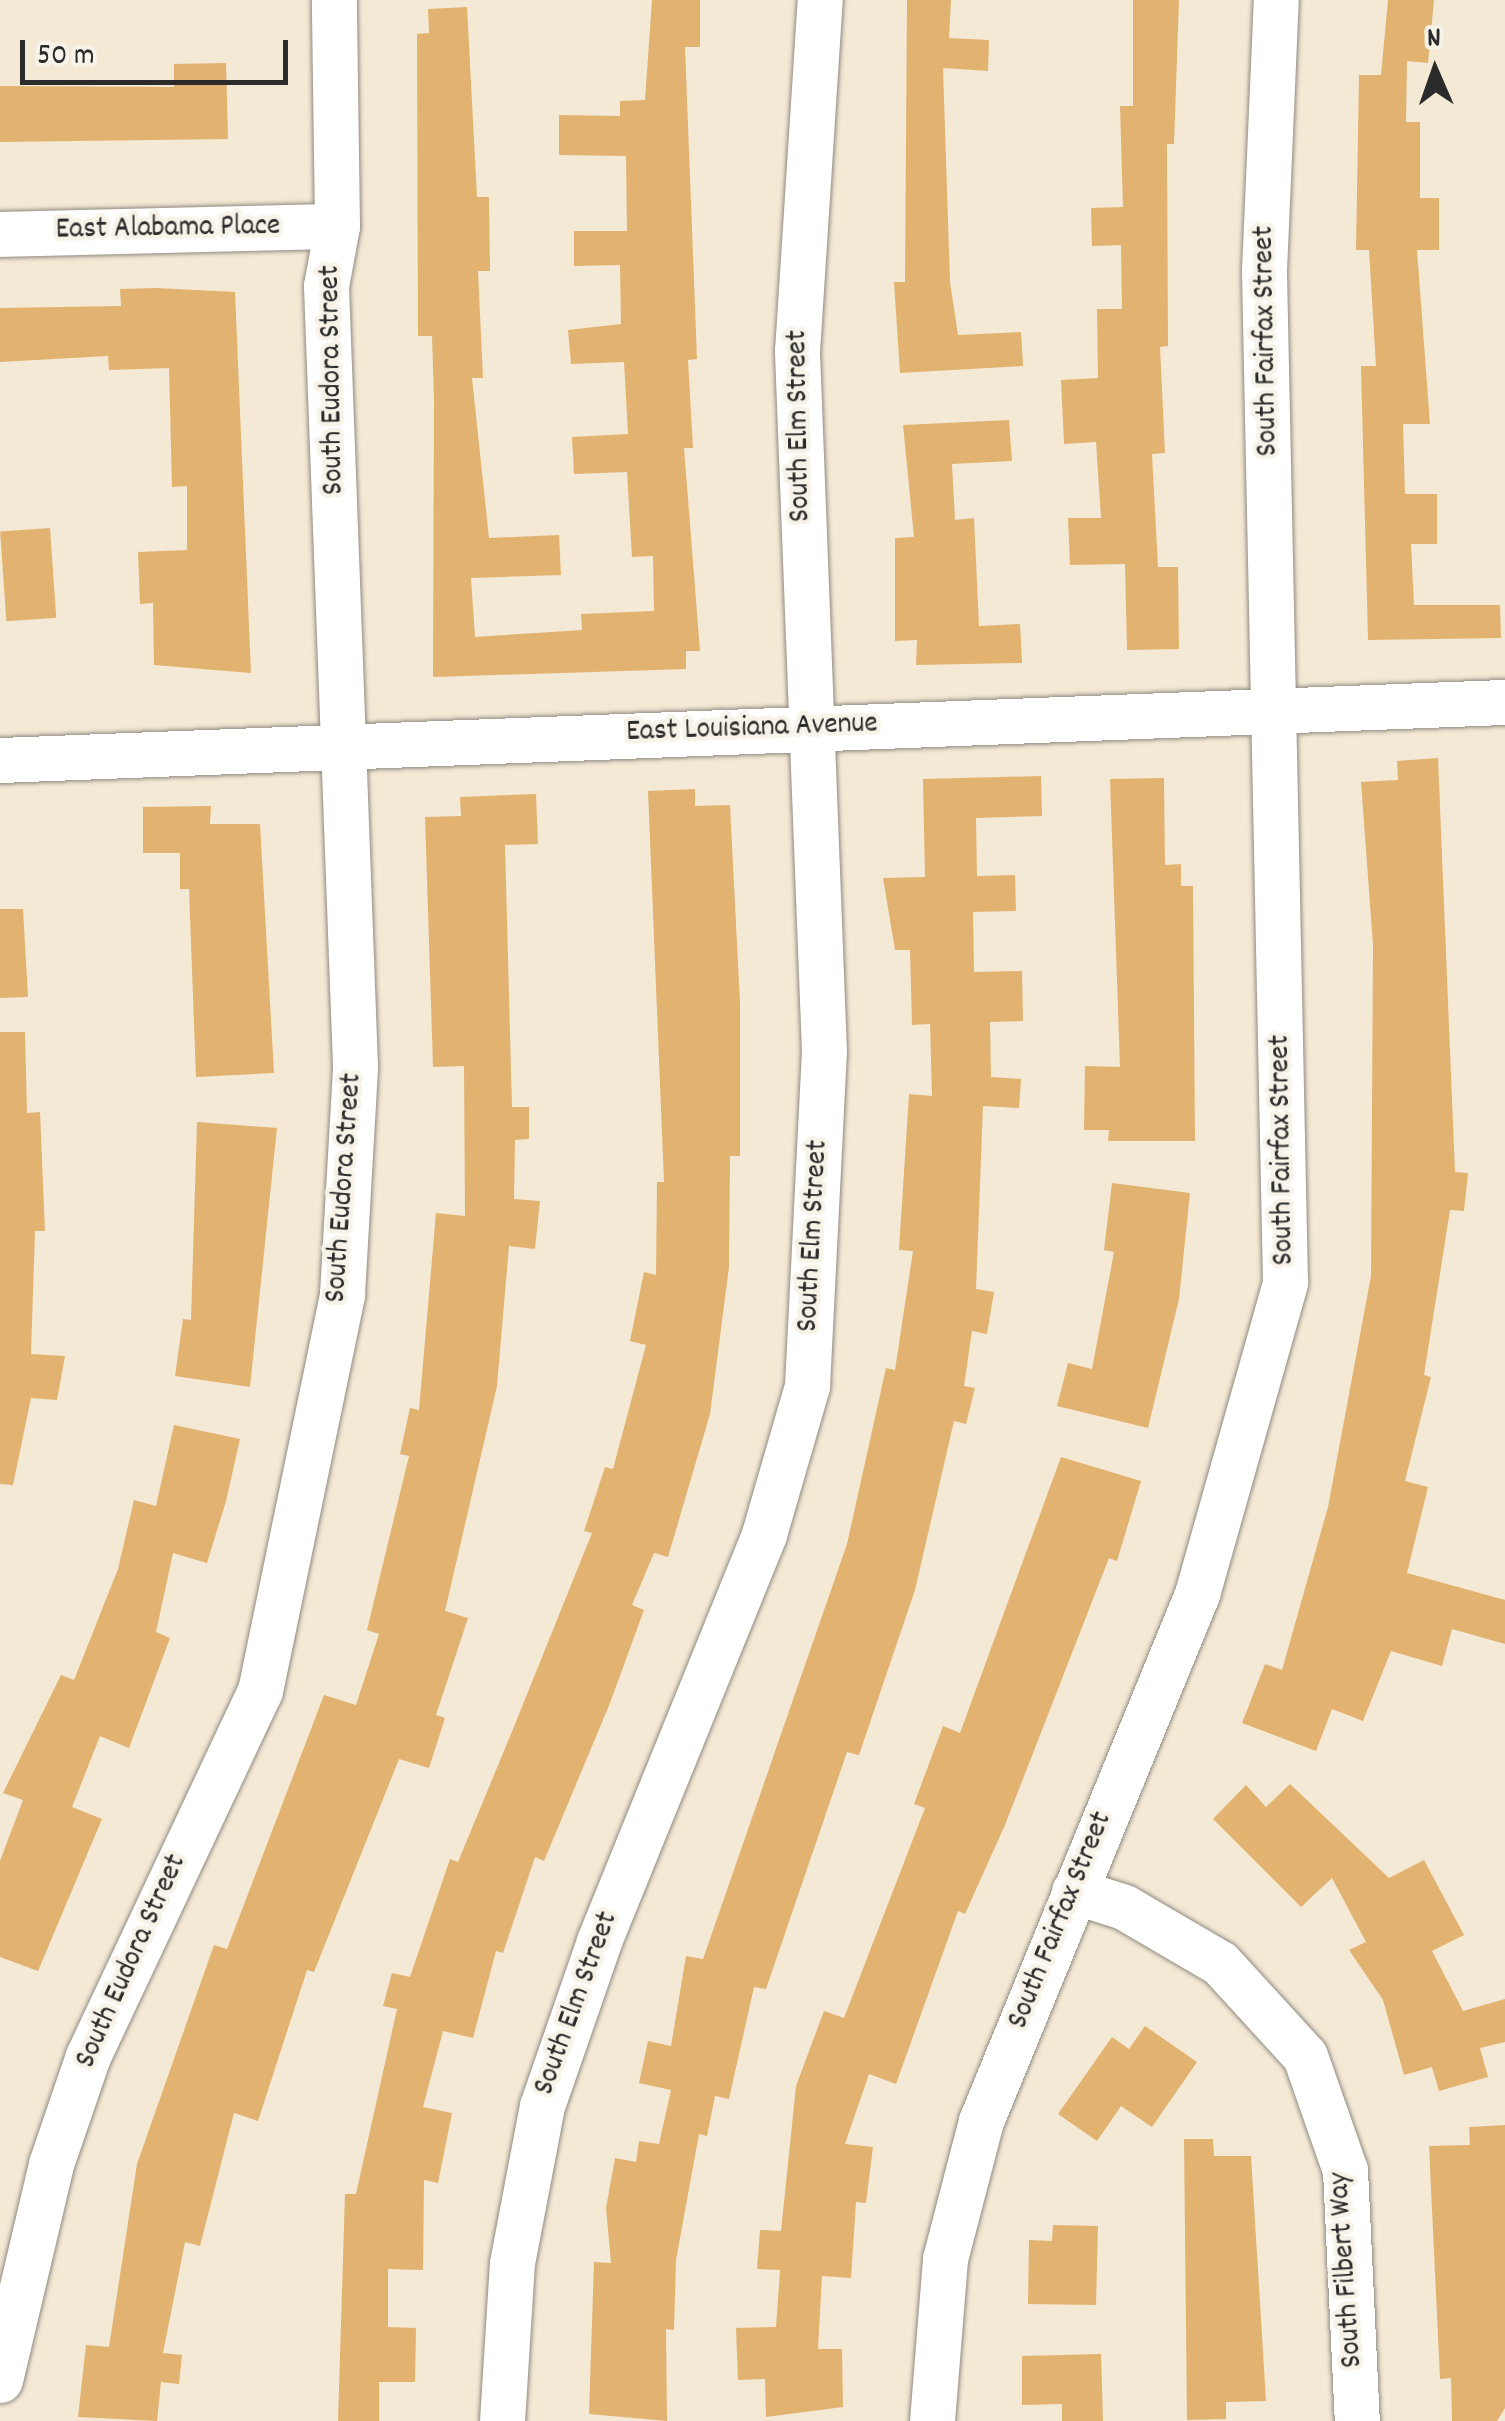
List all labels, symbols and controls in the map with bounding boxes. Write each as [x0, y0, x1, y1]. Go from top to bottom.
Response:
scale bar [25, 20, 292, 82]
north arrow [1385, 20, 1485, 120]
text: N [1426, 20, 1442, 60]
text: 50 m [37, 36, 95, 79]
street label: East Alabama Place [55, 210, 281, 250]
street label: South Fairfax Street [1248, 225, 1288, 457]
street label: South Eudora Street [314, 265, 354, 495]
street label: South Elm Street [781, 330, 821, 522]
street label: East Louisiana Avenue [626, 708, 878, 752]
street label: South Fairfax Street [1264, 1034, 1304, 1266]
street label: South Eudora Street [320, 1072, 372, 1304]
street label: South Elm Street [792, 1139, 838, 1333]
street label: South Fairfax Street [1002, 1807, 1122, 2035]
street label: South Eudora Street [70, 1850, 196, 2074]
street label: South Elm Street [528, 1907, 628, 2101]
street label: South Filbert Way [1323, 2171, 1373, 2369]

